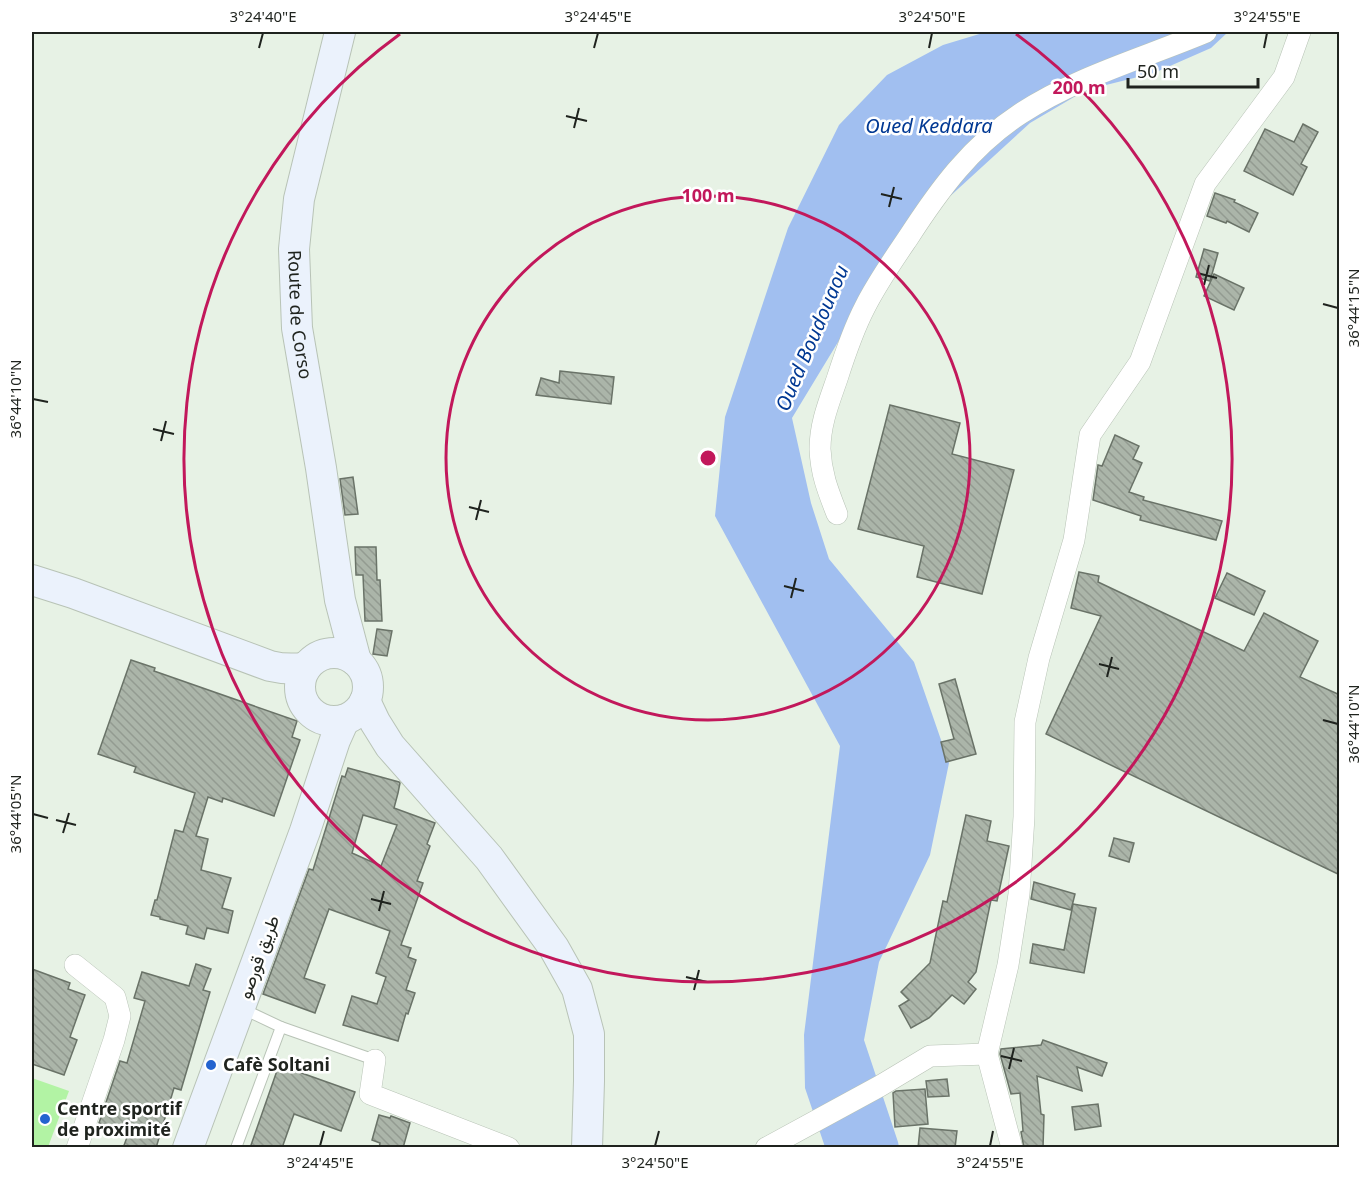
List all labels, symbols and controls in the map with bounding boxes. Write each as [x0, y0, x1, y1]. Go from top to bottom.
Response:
text: 3°24'40"E [229, 6, 297, 26]
text: 3°24'45"E [564, 6, 632, 26]
text: 3°24'50"E [898, 6, 966, 26]
text: 3°24'55"E [1233, 6, 1301, 26]
scale bar [1128, 51, 1258, 89]
text: 50 m [1137, 59, 1179, 83]
text: 200 m [1052, 75, 1106, 99]
water label: Oued Keddara [865, 112, 993, 139]
text: 100 m [681, 183, 735, 207]
street label: Route de Corso [283, 249, 319, 381]
water label: Oued Boudouaou [769, 261, 854, 415]
text: 36°44'15"N [1343, 269, 1363, 347]
text: 36°44'10"N [5, 360, 25, 438]
centre of rings [698, 448, 718, 468]
text: 36°44'10"N [1343, 685, 1363, 763]
text: 36°44'05"N [5, 775, 25, 853]
street label: طريق قورصو [232, 912, 284, 1002]
place label: Cafè Soltani [223, 1052, 330, 1076]
marker: Cafè Soltani [204, 1058, 218, 1072]
place label: Centre sportif de proximité [57, 1096, 183, 1141]
marker: Centre sportif de proximité [38, 1112, 52, 1126]
text: 3°24'45"E [286, 1152, 354, 1172]
text: 3°24'50"E [621, 1152, 689, 1172]
text: 3°24'55"E [956, 1152, 1024, 1172]

